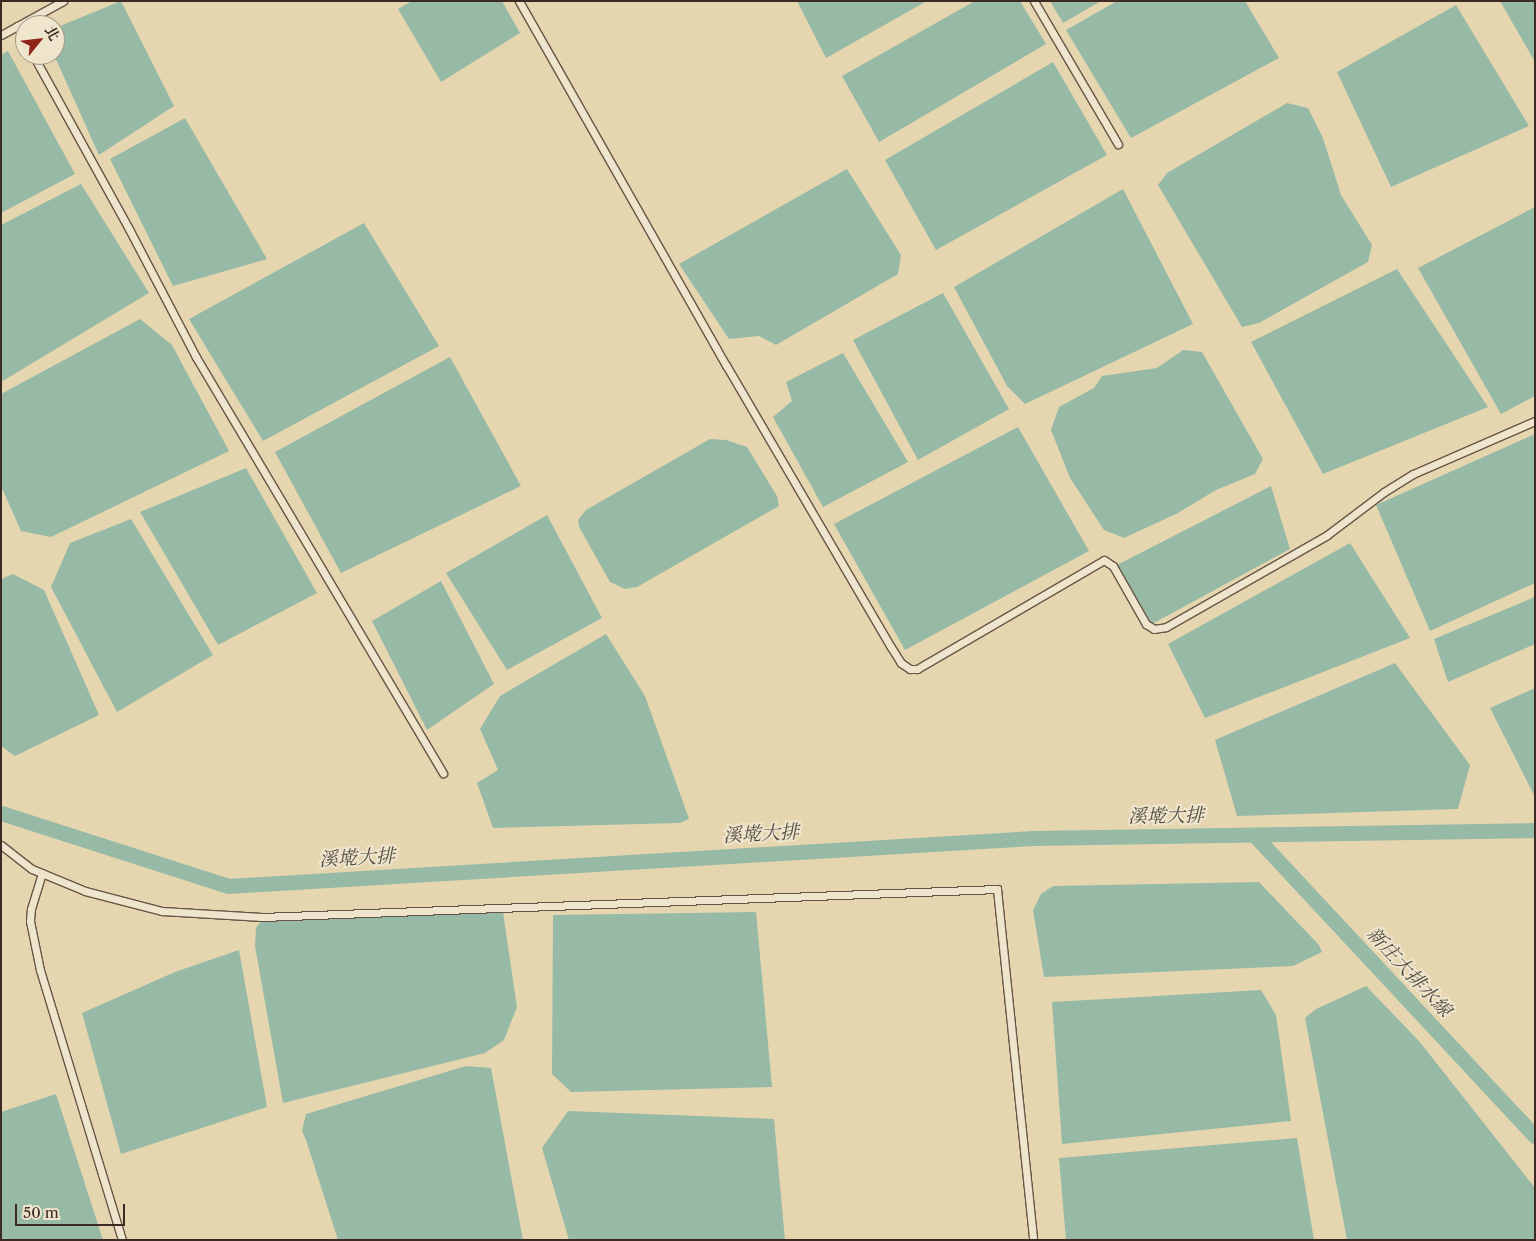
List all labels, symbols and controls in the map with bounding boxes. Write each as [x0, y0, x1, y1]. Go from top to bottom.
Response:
north arrow [15, 15, 65, 65]
text: 北 [41, 23, 64, 44]
water label: 溪墘大排 [1128, 804, 1204, 828]
water label: 溪墘大排 [722, 821, 800, 847]
water label: 溪墘大排 [318, 845, 396, 871]
water label: 新庄大排水線 [1362, 923, 1456, 1021]
scale bar [18, 1194, 128, 1226]
text: 50 m [23, 1203, 59, 1222]

